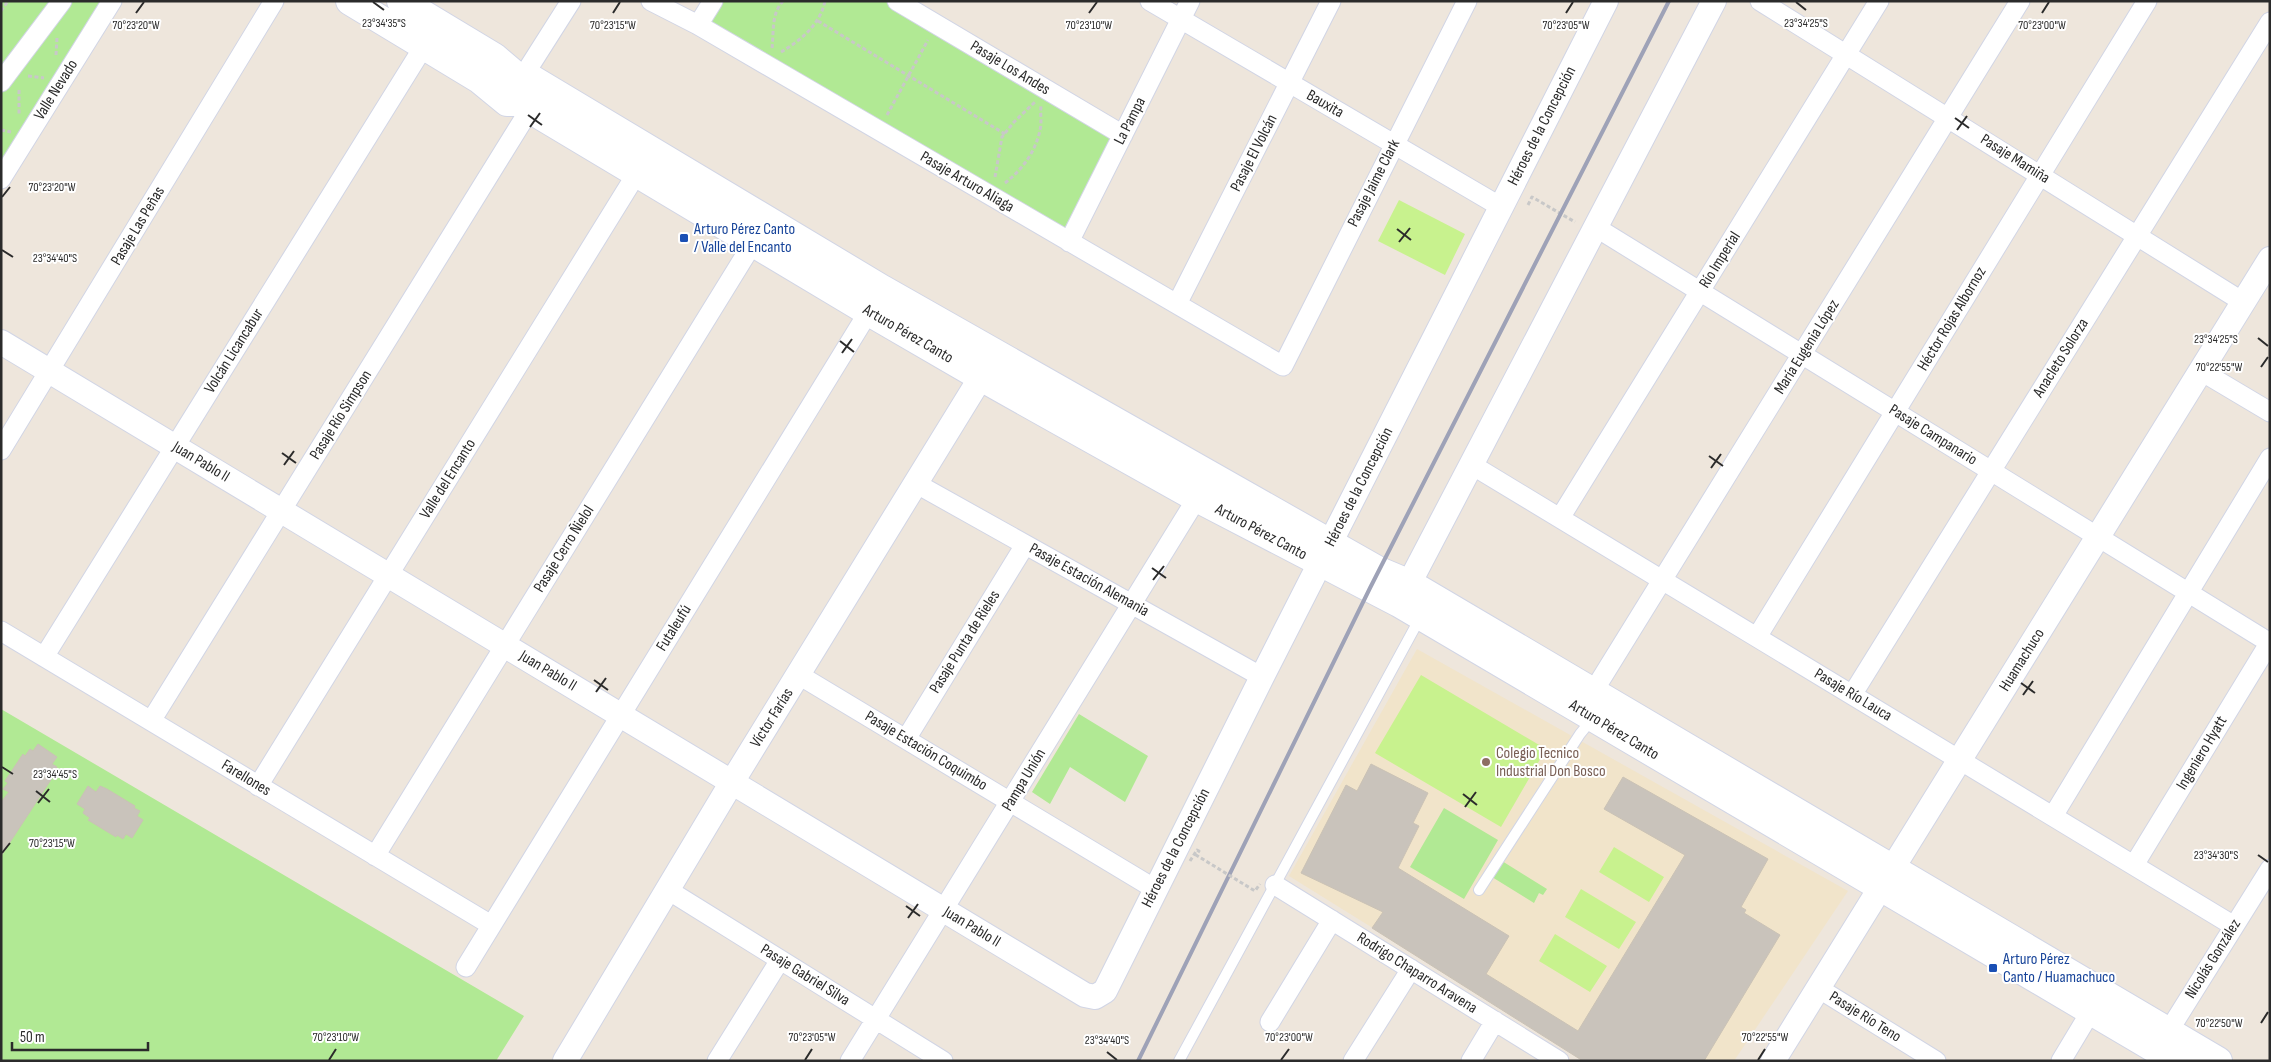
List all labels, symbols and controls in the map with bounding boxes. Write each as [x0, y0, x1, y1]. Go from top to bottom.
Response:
text: 23°34'35"S [362, 16, 406, 31]
text: 23°34'25"S [1784, 16, 1828, 31]
text: 70°23'20"W [112, 18, 160, 33]
text: 70°23'15"W [590, 18, 636, 33]
text: 70°23'10"W [1066, 18, 1112, 33]
text: 70°23'05"W [1543, 18, 1590, 33]
text: 70°23'00"W [2018, 18, 2066, 33]
street label: Pasaje Los Andes [967, 37, 1054, 99]
street label: Valle Nevado [30, 56, 82, 124]
street label: Héroes de la Concepción [1504, 63, 1580, 189]
street label: Bauxita [1303, 86, 1347, 122]
street label: La Pampa [1110, 94, 1150, 148]
street label: Pasaje El Volcán [1226, 111, 1282, 195]
street label: Pasaje Mamiña [1977, 130, 2053, 188]
street label: Pasaje Jaime Clark [1344, 136, 1404, 230]
street label: Pasaje Arturo Aliaga [917, 147, 1017, 217]
text: 70°23'20"W [28, 180, 76, 195]
street label: Pasaje Las Peñas [107, 183, 169, 269]
place label: Arturo Pérez Canto / Valle del Encanto [693, 220, 795, 257]
street label: Río Imperial [1695, 228, 1745, 292]
marker: Arturo Pérez Canto / Valle del Encanto [678, 232, 690, 244]
text: 23°34'40"S [33, 251, 77, 266]
street label: Héctor Rojas Albornoz [1914, 264, 1991, 374]
street label: María Eugenia López [1770, 296, 1844, 398]
street label: Arturo Pérez Canto [859, 300, 957, 368]
street label: Volcán Licancabur [200, 305, 268, 397]
street label: Anacleto Solorza [2029, 315, 2093, 402]
text: 23°34'25"S [2194, 332, 2238, 347]
text: 70°22'55"W [2196, 360, 2242, 375]
street label: Pasaje Río Simpson [306, 367, 376, 463]
street label: Pasaje Campanario [1885, 400, 1981, 470]
street label: Héroes de la Concepción [1321, 424, 1397, 550]
street label: Valle del Encanto [416, 436, 480, 522]
street label: Juan Pablo II [168, 437, 233, 486]
street label: Arturo Pérez Canto [1211, 499, 1310, 564]
street label: Pasaje Cerro Ñielol [530, 502, 598, 596]
street label: Pasaje Estación Alemania [1026, 539, 1152, 621]
street label: Pasaje Punta de Rieles [926, 587, 1004, 697]
street label: Futaleufú [652, 601, 696, 655]
street label: Huamachuco [1995, 625, 2049, 695]
street label: Juan Pablo II [515, 646, 580, 695]
street label: Pasaje Río Lauca [1811, 664, 1895, 726]
street label: Víctor Farías [746, 685, 798, 751]
street label: Arturo Pérez Canto [1565, 695, 1662, 764]
street label: Pasaje Estación Coquimbo [861, 707, 991, 795]
street label: Ingeniero Hyatt [2173, 713, 2231, 793]
place label: Colegio Tecnico Industrial Don Bosco [1496, 744, 1606, 781]
street label: Pampa Unión [998, 745, 1050, 815]
street label: Farellones [218, 756, 274, 800]
marker: Colegio Tecnico Industrial Don Bosco [1480, 756, 1492, 768]
text: 23°34'45"S [33, 767, 77, 782]
street label: Héroes de la Concepción [1138, 785, 1214, 911]
text: 70°23'15"W [29, 836, 75, 851]
text: 23°34'30"S [2194, 848, 2238, 863]
street label: Juan Pablo II [939, 902, 1004, 951]
street label: Nicolás González [2181, 916, 2245, 1002]
street label: Rodrigo Chaparro Aravena [1353, 928, 1481, 1018]
street label: Pasaje Gabriel Silva [757, 940, 853, 1010]
place label: Arturo Pérez Canto / Huamachuco [2002, 950, 2115, 987]
marker: Arturo Pérez Canto / Huamachuco [1987, 962, 1999, 974]
street label: Pasaje Río Teno [1825, 987, 1905, 1047]
text: 70°22'50"W [2196, 1016, 2243, 1031]
scale bar [12, 1020, 149, 1052]
text: 50 m [20, 1028, 45, 1047]
text: 70°23'10"W [313, 1030, 359, 1045]
text: 70°23'05"W [789, 1030, 836, 1045]
text: 70°23'00"W [1265, 1030, 1313, 1045]
text: 70°22'55"W [1742, 1030, 1788, 1045]
text: 23°34'40"S [1085, 1033, 1129, 1048]

